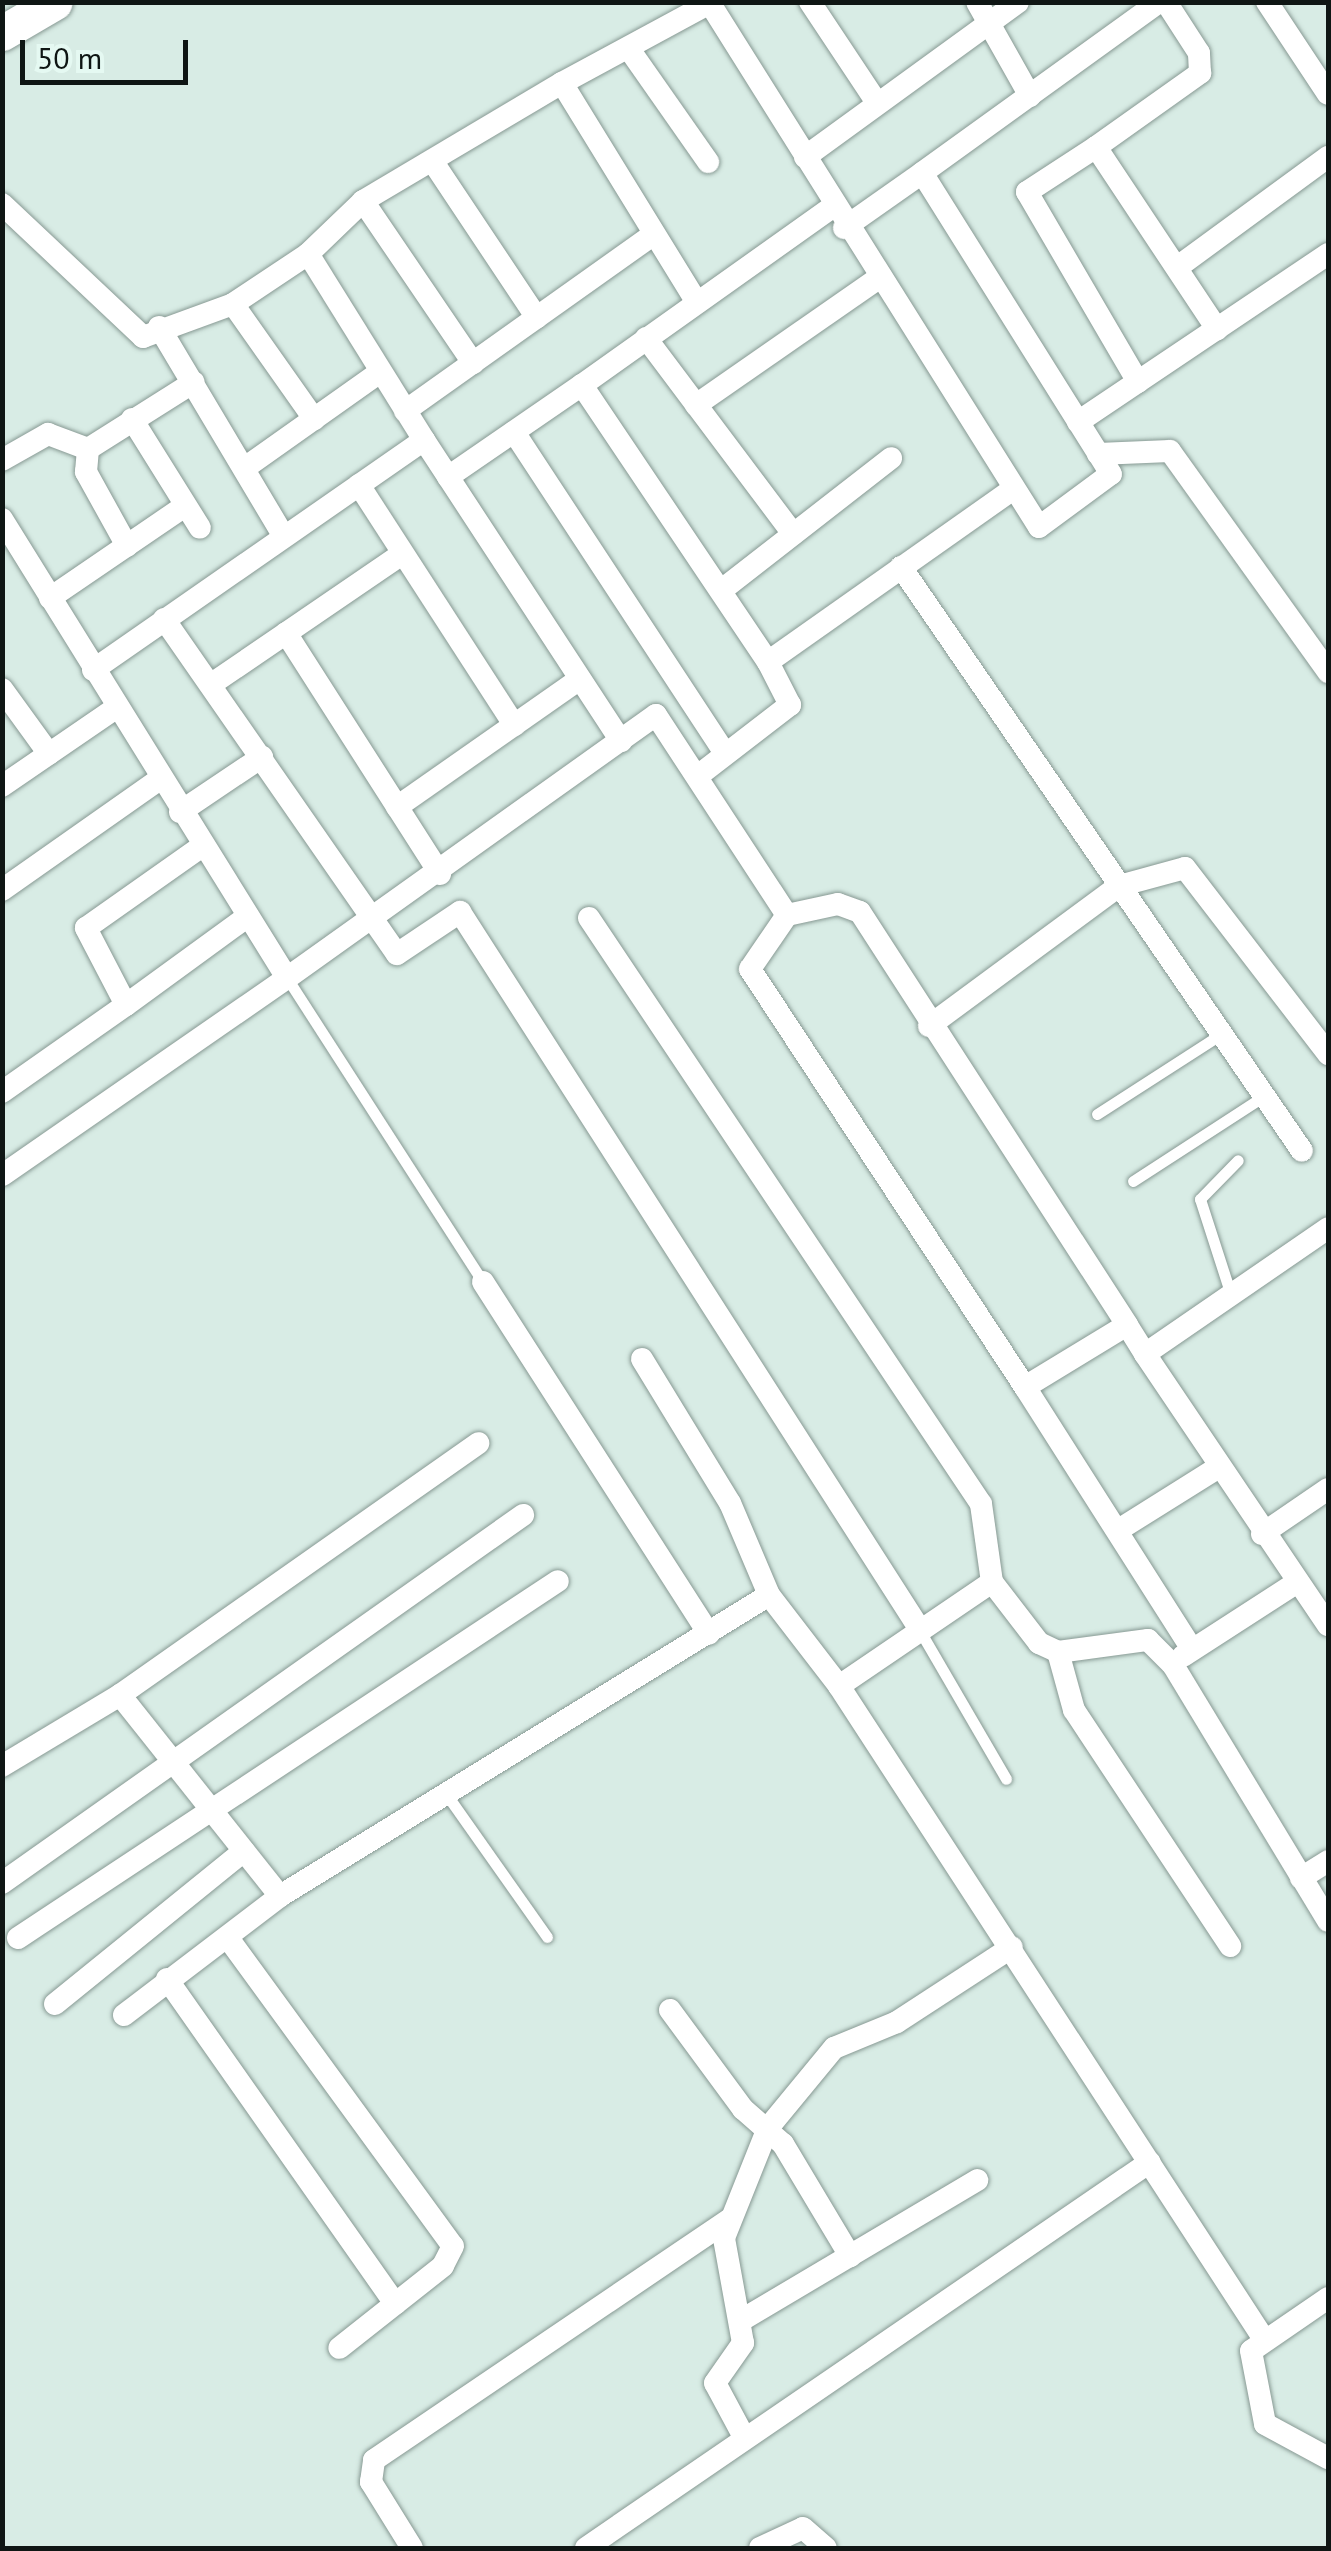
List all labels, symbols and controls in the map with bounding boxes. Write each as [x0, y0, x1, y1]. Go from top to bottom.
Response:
scale bar [25, 20, 192, 82]
text: 50 m [37, 38, 102, 77]

